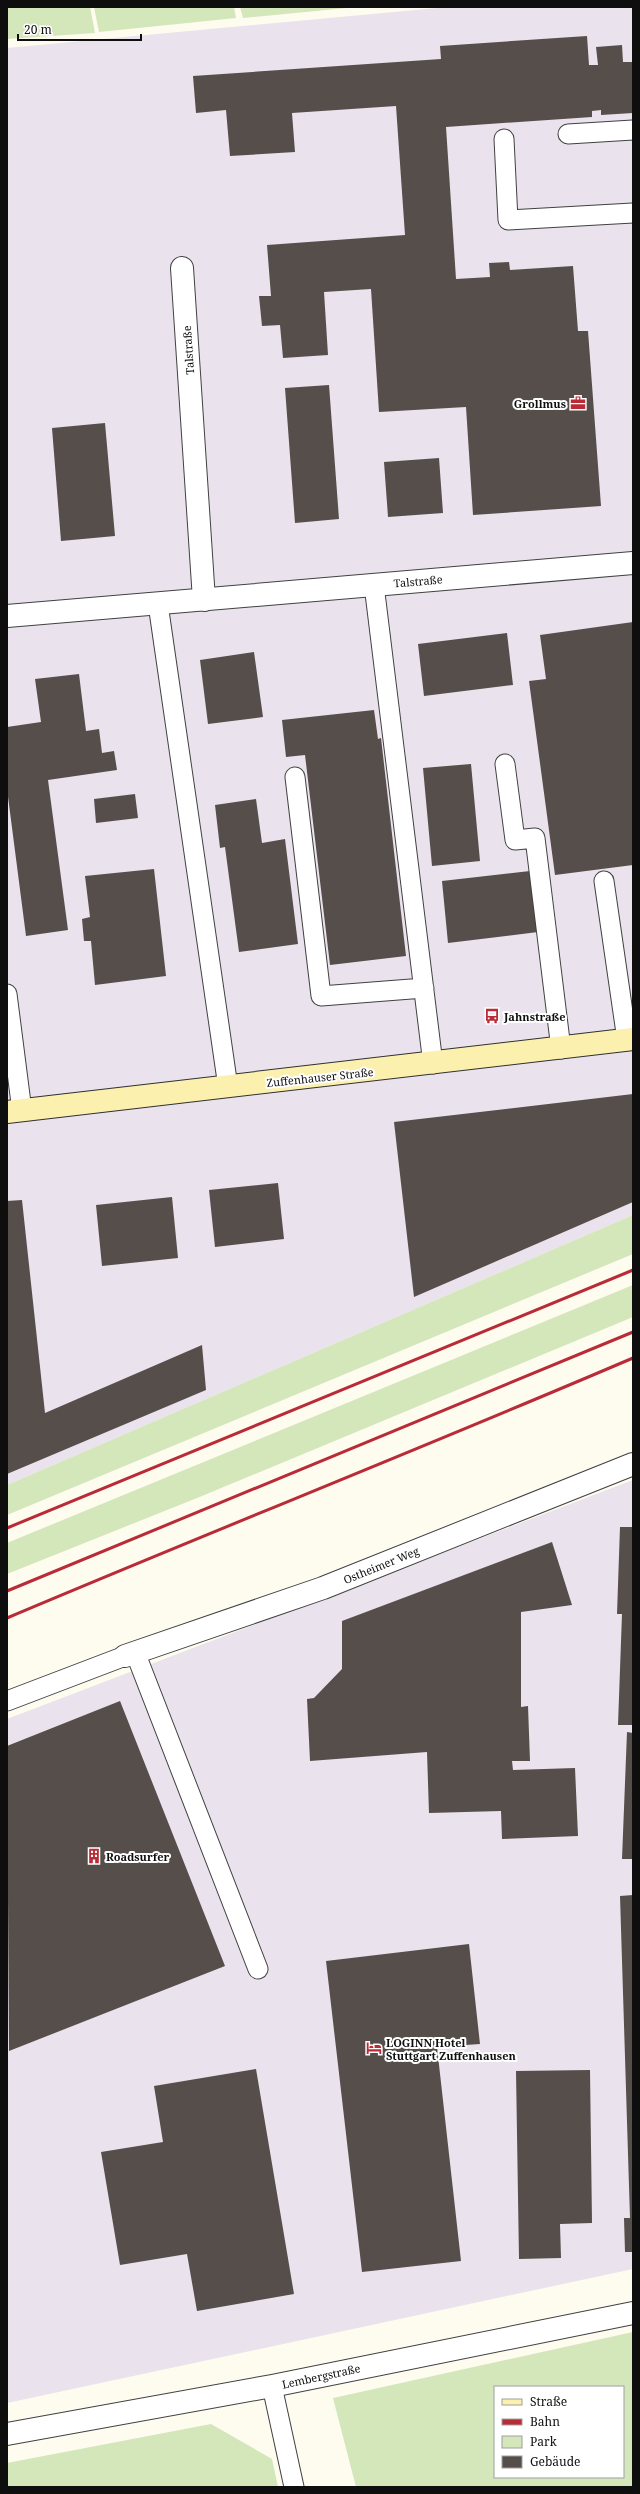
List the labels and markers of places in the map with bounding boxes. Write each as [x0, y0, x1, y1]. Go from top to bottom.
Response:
office icon: Grollmus [569, 394, 587, 412]
place label: Grollmus [514, 396, 566, 411]
bus stop icon: Jahnstraße [483, 1007, 501, 1025]
place label: Jahnstraße [503, 1009, 566, 1024]
building icon: Roadsurfer [85, 1847, 103, 1865]
place label: Roadsurfer [106, 1849, 169, 1864]
place label: LOGINN Hotel Stuttgart Zuffenhausen [386, 2035, 516, 2063]
hotel icon: LOGINN Hotel Stuttgart Zuffenhausen [365, 2039, 383, 2057]

